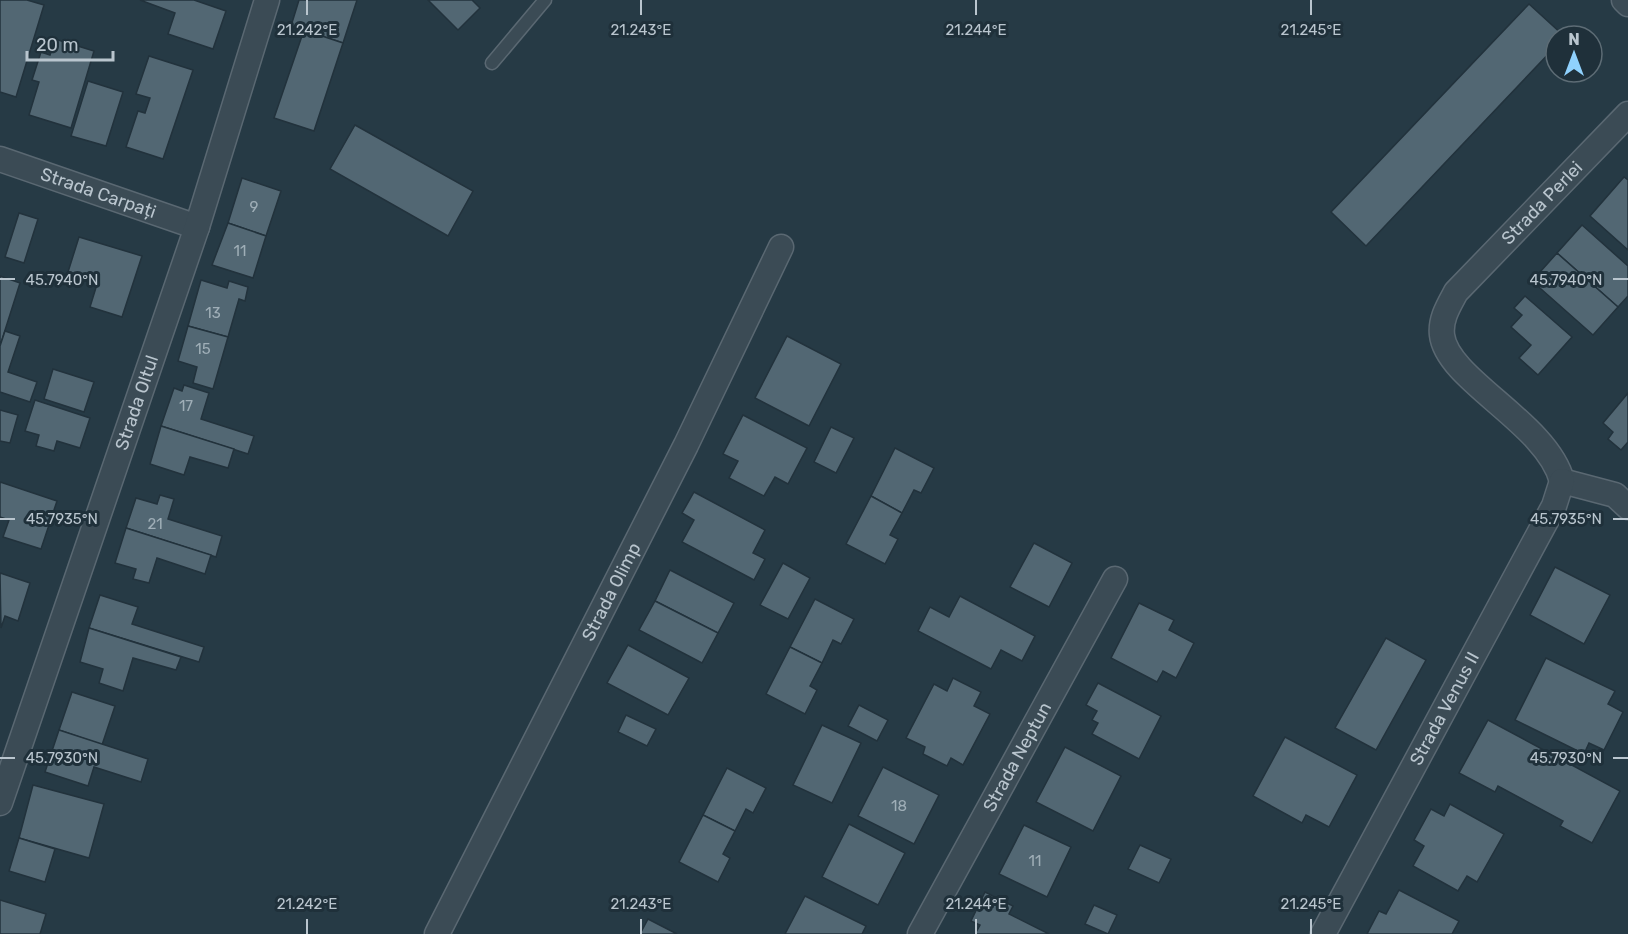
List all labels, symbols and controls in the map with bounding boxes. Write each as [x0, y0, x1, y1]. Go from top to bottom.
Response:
text: 21.242°E [277, 21, 337, 39]
text: 21.243°E [611, 21, 671, 39]
text: 21.244°E [945, 21, 1007, 39]
text: 21.245°E [1281, 21, 1341, 39]
scale bar [27, 24, 112, 62]
north arrow [1544, 24, 1604, 84]
text: N [1568, 30, 1580, 49]
text: 20 m [36, 34, 78, 56]
street label: Strada Perlei [1497, 157, 1587, 249]
street label: Strada Carpați [38, 163, 159, 223]
house number: 9 [250, 198, 259, 216]
house number: 11 [234, 242, 246, 260]
text: 45.7940°N [26, 271, 98, 289]
text: 45.7940°N [1530, 271, 1602, 289]
house number: 13 [205, 304, 221, 322]
house number: 15 [195, 340, 211, 358]
street label: Strada Oltul [110, 352, 163, 453]
house number: 17 [179, 397, 193, 415]
text: 45.7935°N [26, 510, 98, 528]
text: 45.7935°N [1530, 510, 1602, 528]
house number: 21 [147, 515, 163, 533]
street label: Strada Olimp [577, 539, 645, 645]
street label: Strada Venus II [1405, 648, 1484, 769]
street label: Strada Neptun [978, 698, 1056, 816]
text: 45.7930°N [26, 749, 98, 767]
text: 45.7930°N [1530, 749, 1602, 767]
house number: 18 [891, 797, 907, 815]
house number: 11 [1029, 852, 1041, 870]
text: 21.242°E [277, 895, 337, 913]
text: 21.243°E [611, 895, 671, 913]
text: 21.244°E [945, 895, 1007, 913]
text: 21.245°E [1281, 895, 1341, 913]

